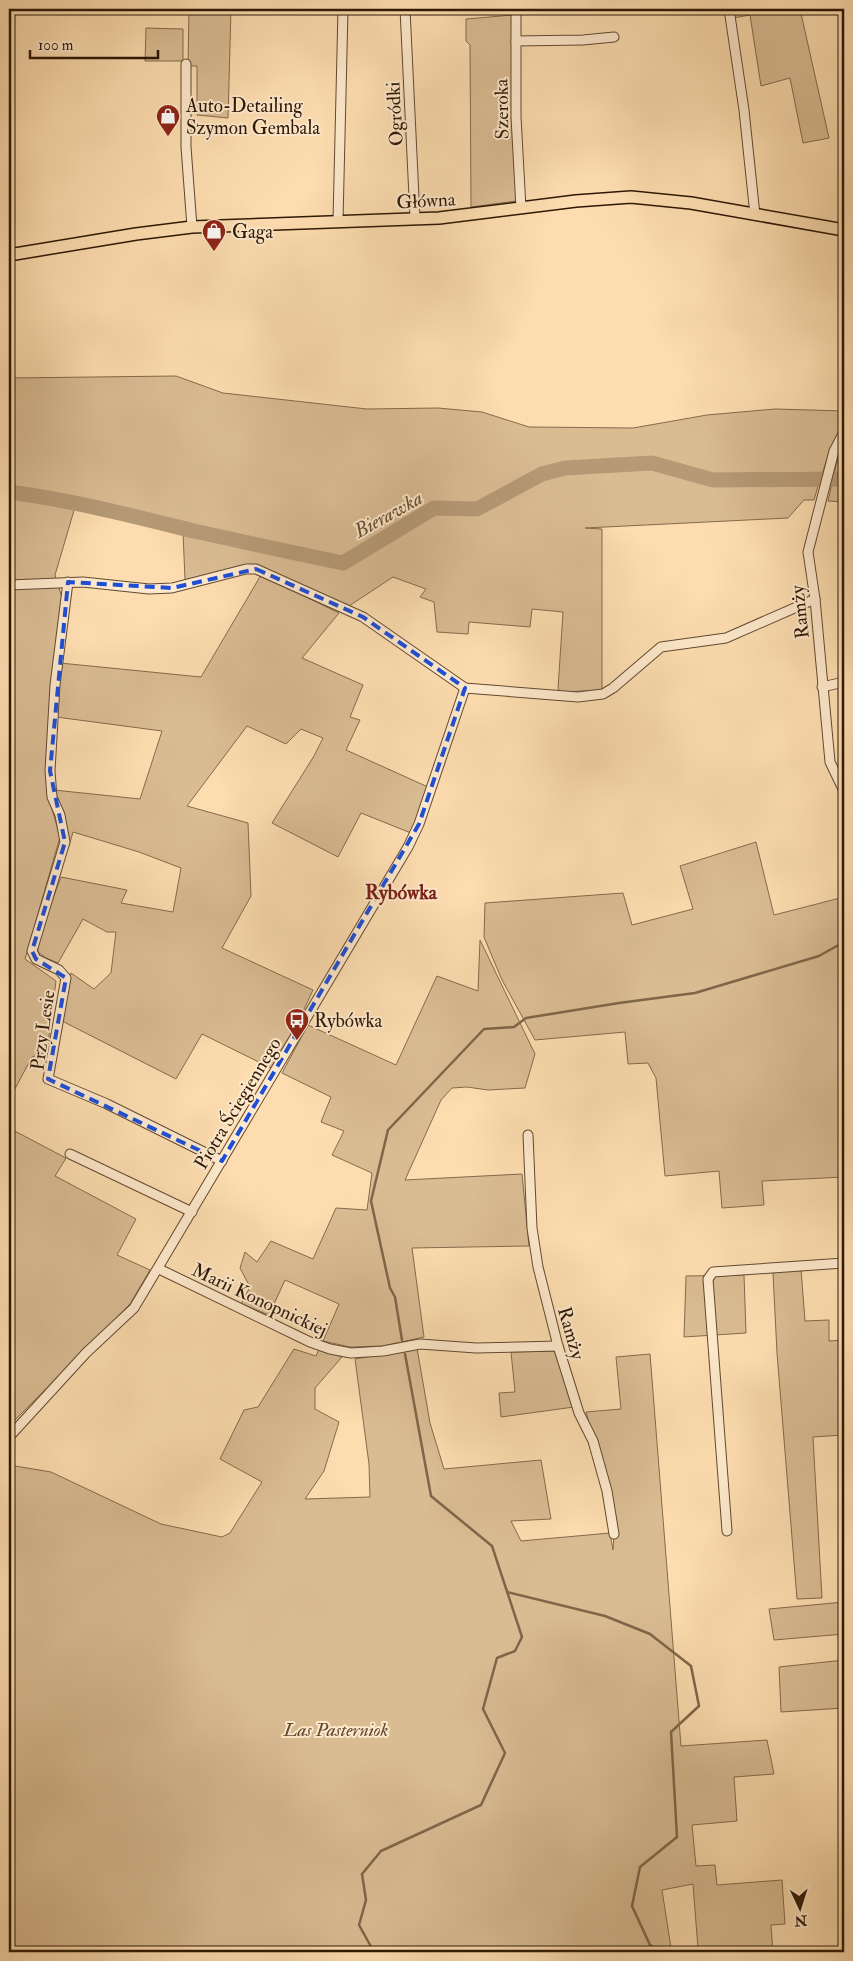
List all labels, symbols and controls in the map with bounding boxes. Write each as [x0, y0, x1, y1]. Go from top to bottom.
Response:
scale bar [30, 28, 158, 60]
text: 100 m [38, 36, 74, 55]
street label: Szeroka [489, 78, 515, 139]
street label: Ogródki [381, 81, 409, 147]
place label: Auto-Detailing Szymon Gembala [185, 94, 320, 140]
shop icon: Auto-Detailing Szymon Gembala [155, 103, 181, 137]
street label: Główna [396, 187, 456, 215]
shop icon: Gaga [201, 218, 227, 252]
place label: Gaga [232, 220, 273, 244]
water label: Bierawka [349, 485, 427, 544]
street label: Ramży [785, 583, 815, 640]
district label: Rybówka [365, 880, 438, 906]
street label: Przy Lesie [25, 988, 60, 1072]
bus stop icon: Rybówka [284, 1007, 310, 1041]
place label: Rybówka [314, 1009, 383, 1033]
street label: Piotra Ściegiennego [187, 1032, 287, 1174]
street label: Marii Konopnickiej [188, 1258, 331, 1343]
street label: Ramży [552, 1304, 590, 1363]
park label: Las Pasterniok [283, 1718, 389, 1742]
north arrow [776, 1884, 826, 1934]
text: N [794, 1911, 809, 1929]

